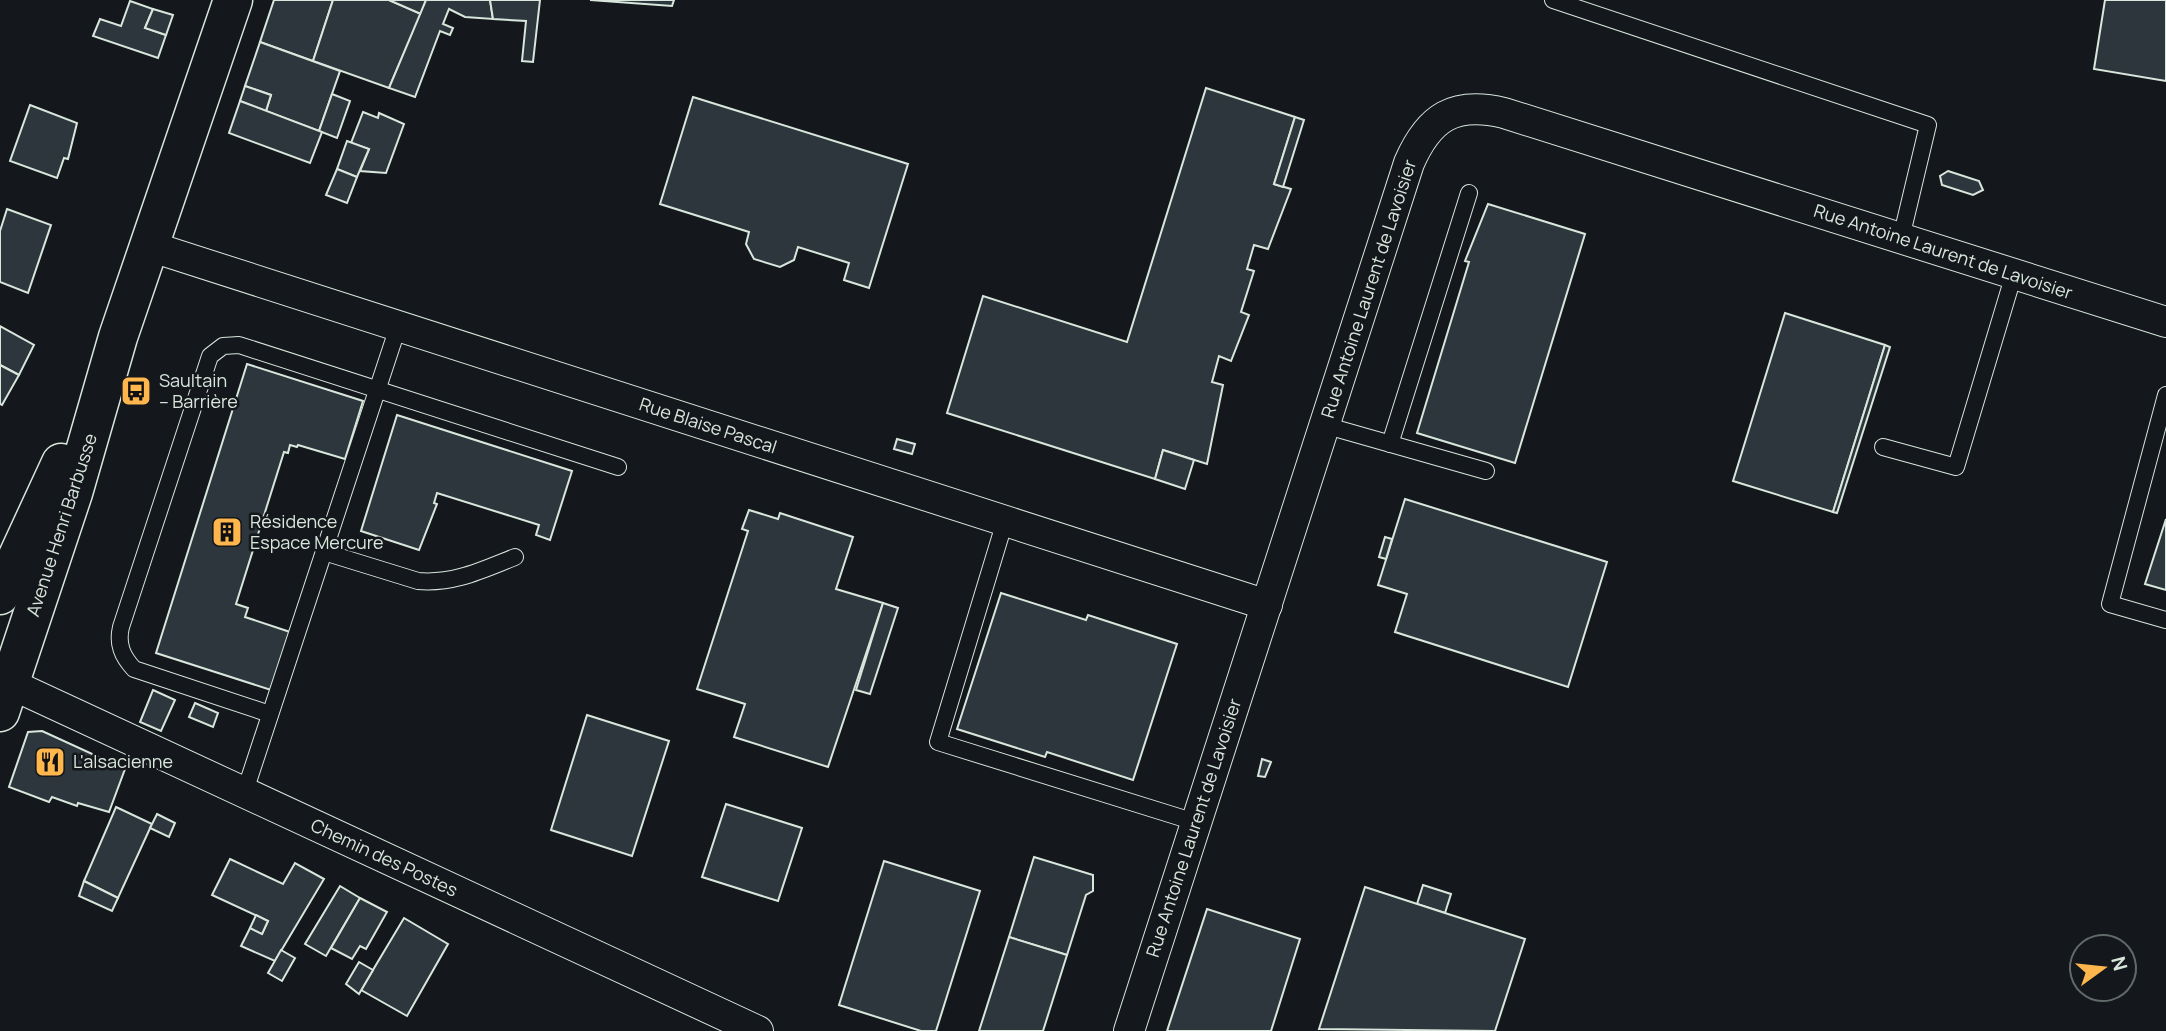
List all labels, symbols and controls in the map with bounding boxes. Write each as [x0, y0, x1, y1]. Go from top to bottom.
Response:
street label: Rue Antoine Laurent de Lavoisier [1315, 156, 1421, 421]
street label: Rue Antoine Laurent de Lavoisier [1811, 198, 2076, 304]
place label: Saultain – Barrière [159, 368, 238, 413]
bus stop icon: Saultain – Barrière [119, 374, 153, 408]
street label: Rue Blaise Pascal [637, 392, 780, 459]
street label: Avenue Henri Barbusse [20, 430, 102, 619]
place label: Résidence Espace Mercure [250, 509, 384, 554]
building icon: Résidence Espace Mercure [210, 515, 244, 549]
street label: Rue Antoine Laurent de Lavoisier [1140, 695, 1246, 960]
restaurant icon: L'alsacienne [33, 745, 67, 779]
place label: L'alsacienne [73, 749, 173, 773]
street label: Chemin des Postes [307, 813, 462, 902]
north arrow [2068, 933, 2138, 1003]
text: N [2105, 954, 2134, 974]

